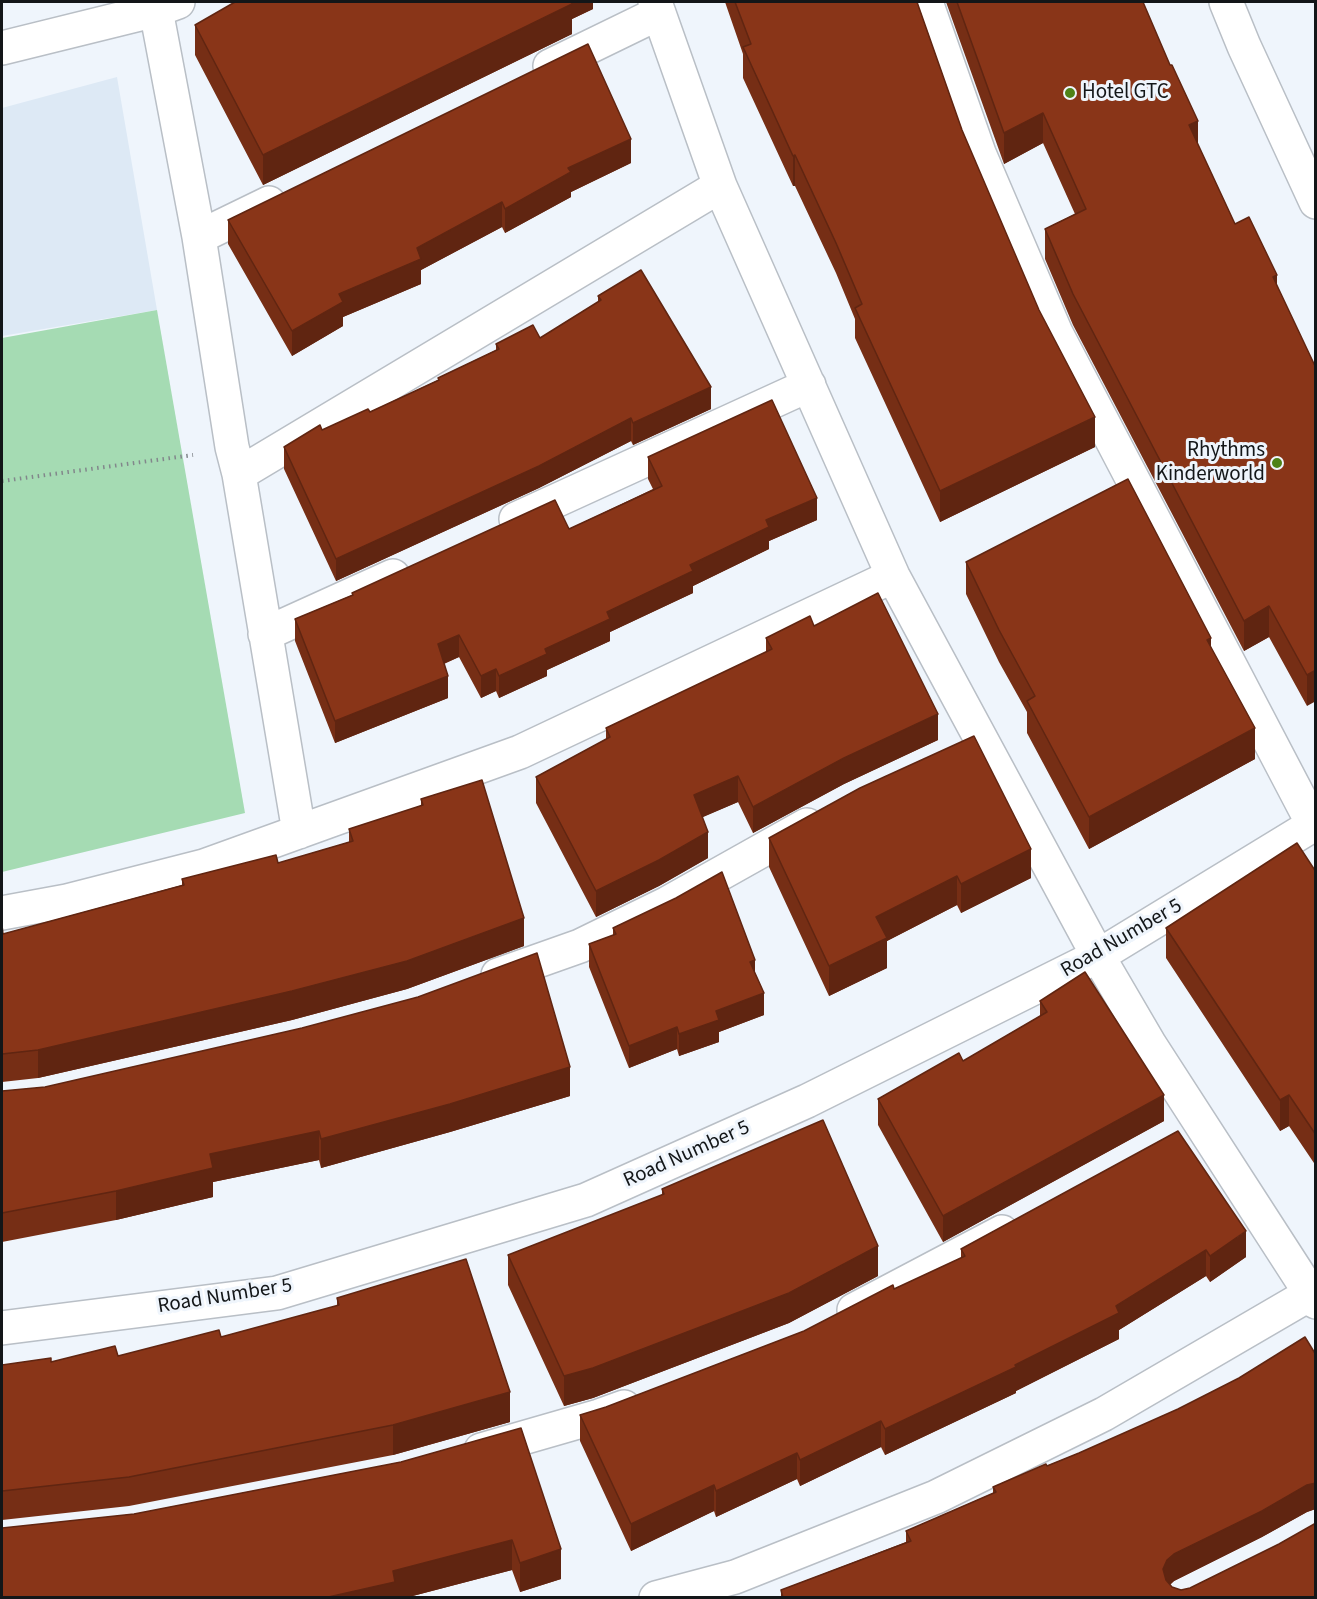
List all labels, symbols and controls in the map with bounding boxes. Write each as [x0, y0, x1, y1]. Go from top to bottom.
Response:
place label: Hotel GTC [1082, 80, 1169, 106]
marker: Hotel GTC [1063, 86, 1077, 100]
place label: Rhythms Kinderworld [1156, 438, 1265, 488]
marker: Rhythms Kinderworld [1270, 456, 1284, 470]
street label: Road Number 5 [1057, 894, 1187, 984]
street label: Road Number 5 [620, 1116, 754, 1194]
street label: Road Number 5 [156, 1274, 294, 1320]

